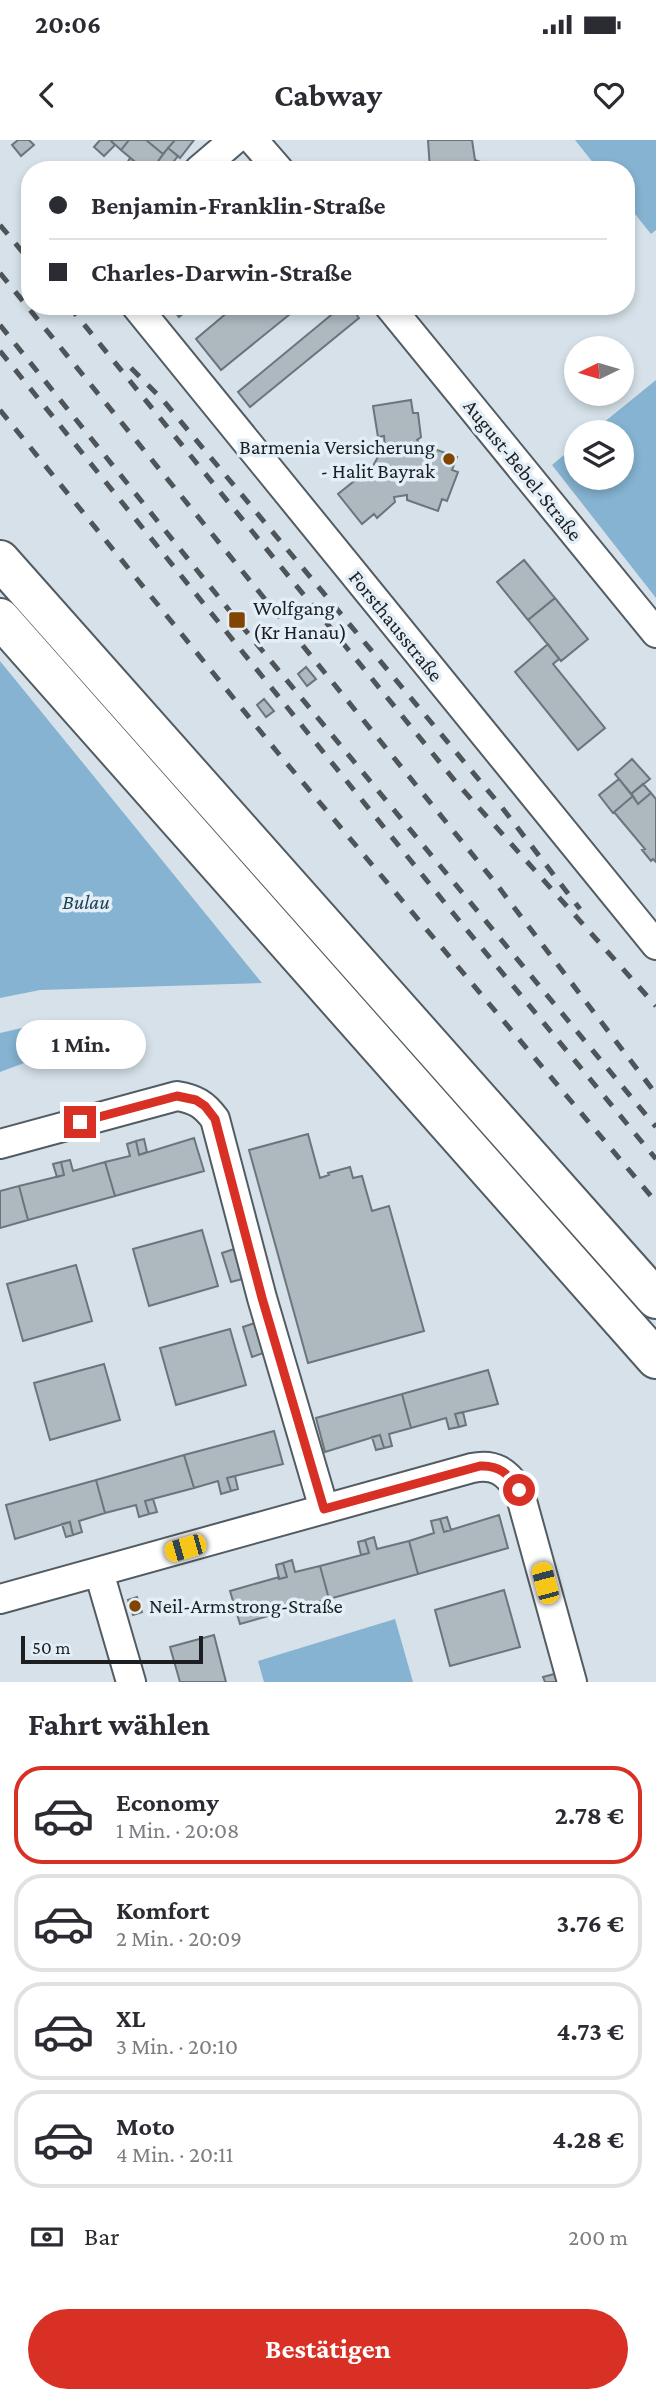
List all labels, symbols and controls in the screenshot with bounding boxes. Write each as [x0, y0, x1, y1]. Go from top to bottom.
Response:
text: 20:06 [35, 10, 101, 39]
icon: back [28, 76, 66, 114]
icon: heart [590, 76, 628, 114]
text: Cabway [274, 77, 382, 113]
text: Benjamin-Franklin-Straße [91, 191, 386, 220]
text: Charles-Darwin-Straße [91, 258, 352, 287]
north arrow [564, 336, 634, 406]
map controls [564, 336, 634, 490]
street label: August-Bebel-Straße [459, 394, 587, 546]
button: layers [564, 420, 634, 490]
place label: Barmenia Versicherung - Halit Bayrak [239, 435, 435, 483]
marker: Barmenia Versicherung - Halit Bayrak [441, 451, 457, 467]
street label: Forsthausstraße [344, 566, 448, 686]
place label: Wolfgang (Kr Hanau) [253, 596, 347, 644]
marker: Wolfgang (Kr Hanau) [227, 610, 247, 630]
park label: Bulau [62, 890, 110, 914]
callout: 1 Min. [15, 1020, 145, 1070]
text: 1 Min. [51, 1031, 111, 1057]
route end [64, 1106, 96, 1138]
route start [503, 1474, 535, 1506]
car [162, 1532, 209, 1564]
car [530, 1560, 561, 1606]
place label: Neil-Armstrong-Straße [149, 1594, 343, 1618]
marker: Neil-Armstrong-Straße [127, 1598, 143, 1614]
scale bar [21, 1633, 203, 1665]
text: 50 m [32, 1637, 71, 1658]
text: Fahrt wählen [28, 1706, 210, 1742]
icon: car [32, 1784, 95, 1847]
text: Economy [116, 1788, 219, 1817]
text: 2.78 € [555, 1801, 624, 1830]
text: 1 Min. · 20:08 [116, 1817, 239, 1843]
icon: car [32, 1892, 95, 1955]
text: Komfort [116, 1896, 209, 1925]
text: 3.76 € [557, 1909, 624, 1938]
text: 2 Min. · 20:09 [116, 1925, 242, 1951]
icon: car [32, 2000, 95, 2063]
text: XL [116, 2004, 145, 2033]
text: 4.73 € [556, 2017, 624, 2046]
text: 3 Min. · 20:10 [116, 2033, 238, 2059]
icon: car [32, 2108, 95, 2171]
text: Moto [116, 2112, 175, 2141]
text: 4.28 € [552, 2125, 624, 2154]
text: 4 Min. · 20:11 [116, 2141, 233, 2167]
icon: cash [28, 2218, 66, 2256]
text: Bar [84, 2222, 120, 2251]
text: 200 m [568, 2224, 628, 2250]
button: Bestätigen [28, 2309, 628, 2389]

